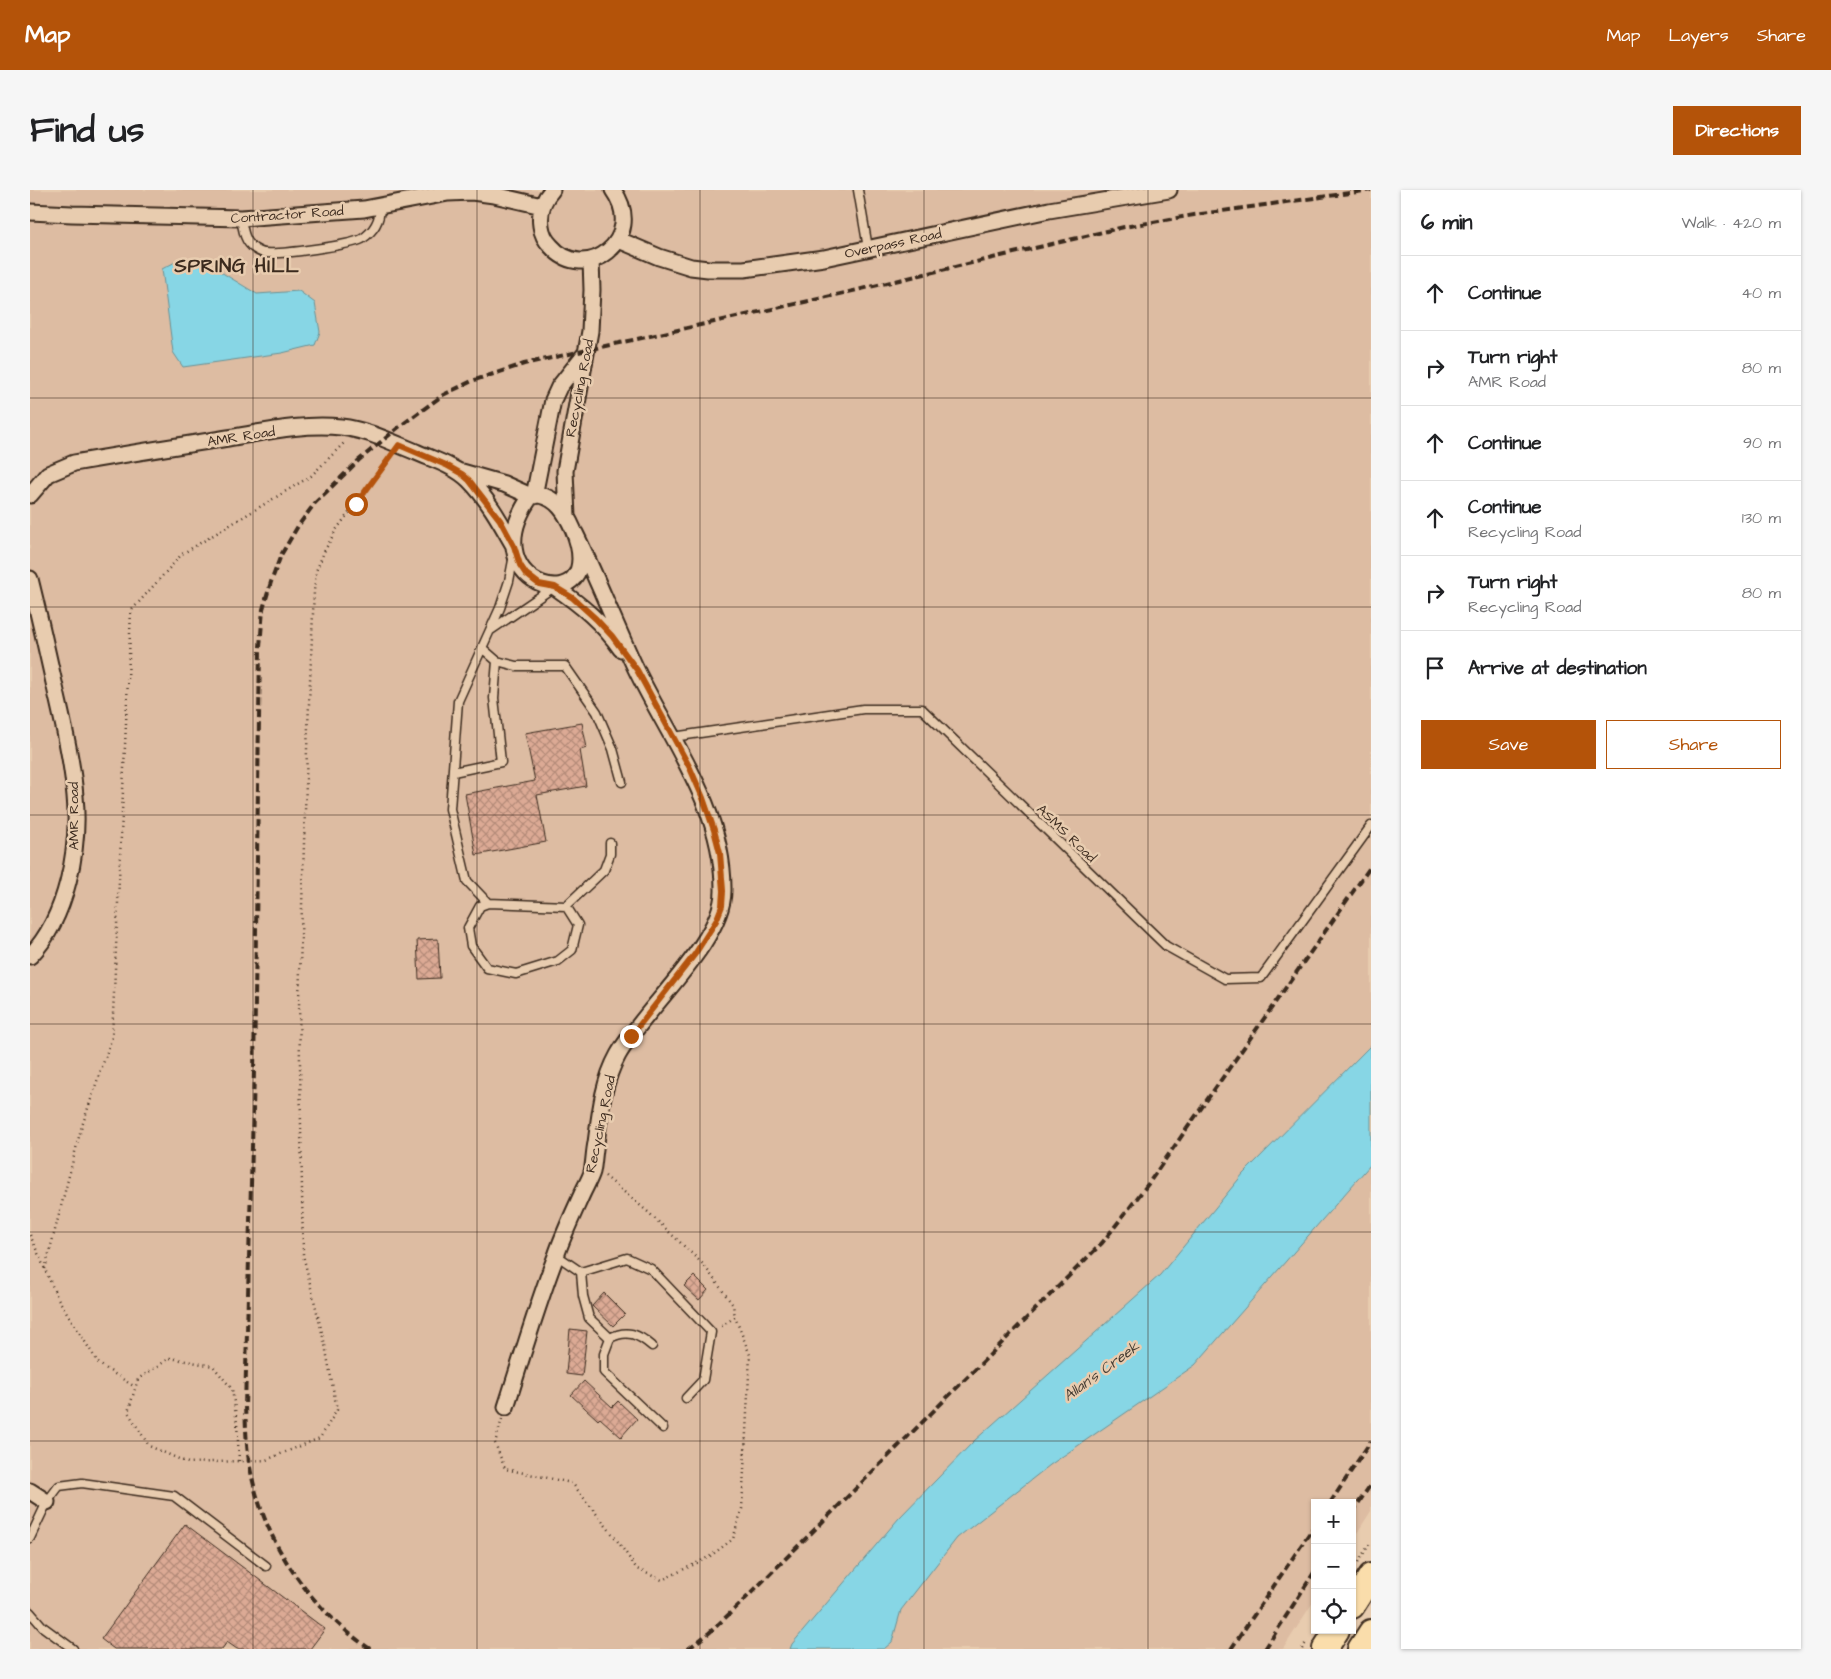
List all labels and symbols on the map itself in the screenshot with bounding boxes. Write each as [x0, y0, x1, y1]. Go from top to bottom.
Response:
street label: Contractor Road [230, 201, 344, 229]
street label: Overpass Road [843, 224, 944, 264]
district label: SPRING HILL [173, 253, 300, 280]
street label: Recycling Road [561, 338, 599, 439]
street label: AMR Road [206, 422, 276, 452]
route start [345, 493, 368, 516]
street label: AMR Road [64, 782, 84, 850]
street label: ASMS Road [1032, 800, 1101, 867]
route end [620, 1025, 643, 1048]
street label: Recycling Road [581, 1074, 621, 1175]
water label: Allan's Creek [1059, 1336, 1144, 1406]

